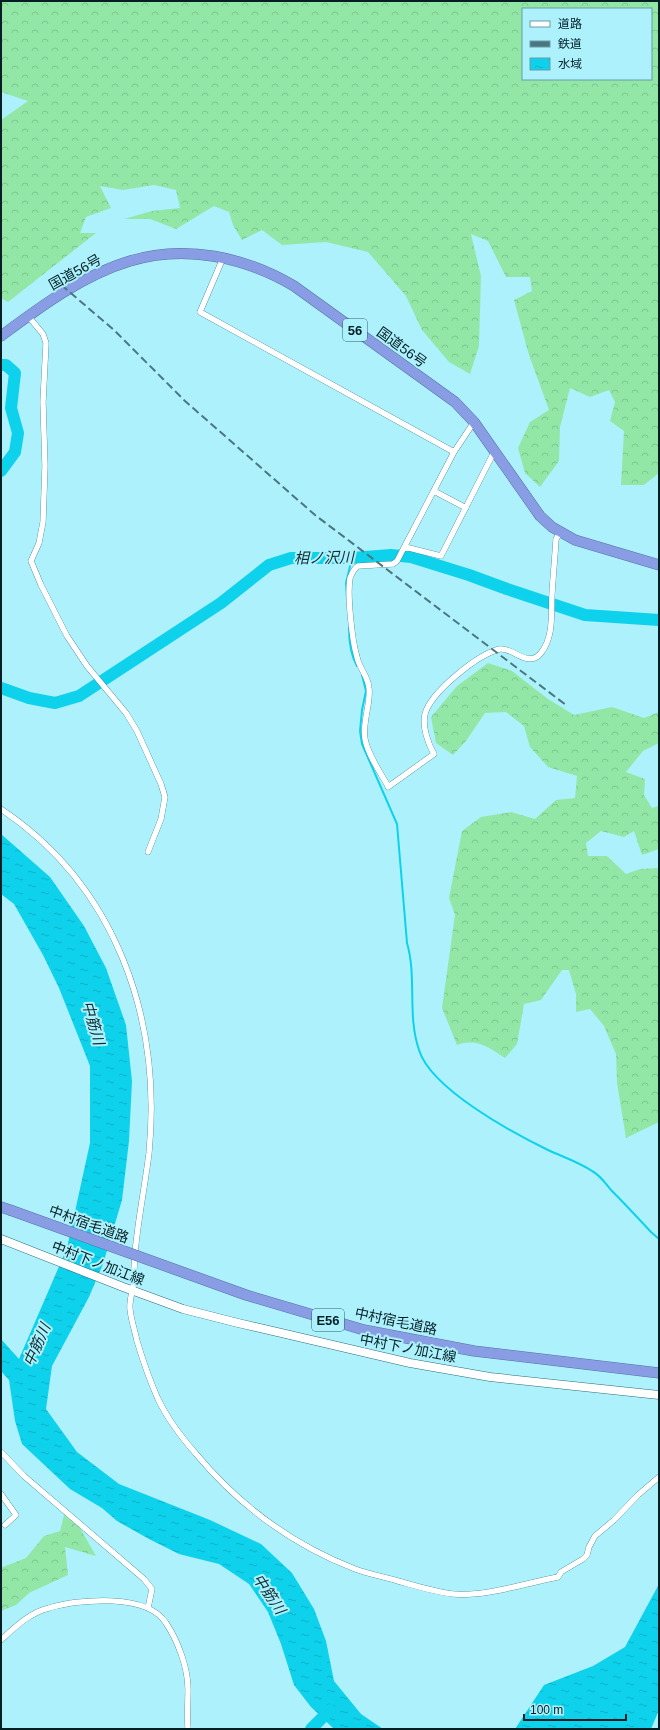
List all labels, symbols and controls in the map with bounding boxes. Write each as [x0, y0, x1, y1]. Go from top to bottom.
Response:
legend [522, 8, 652, 80]
text: 道路 [558, 17, 582, 31]
text: 鉄道 [558, 37, 582, 51]
text: 水域 [558, 57, 582, 71]
street label: 国道56号 [46, 251, 104, 293]
road number: 56 [343, 319, 367, 341]
street label: 国道56号 [374, 324, 430, 370]
water label: 相ノ沢川 [294, 548, 356, 567]
water label: 中筋川 [79, 999, 108, 1049]
street label: 中村宿毛道路 [47, 1202, 131, 1246]
street label: 中村下ノ加江線 [49, 1238, 147, 1288]
street label: 中村宿毛道路 [353, 1304, 439, 1338]
road number: E56 [312, 1309, 344, 1331]
water label: 中筋川 [20, 1319, 54, 1369]
street label: 中村下ノ加江線 [358, 1331, 458, 1365]
water label: 中筋川 [250, 1570, 290, 1619]
scale bar [524, 1696, 626, 1722]
text: 100 m [530, 1703, 563, 1717]

